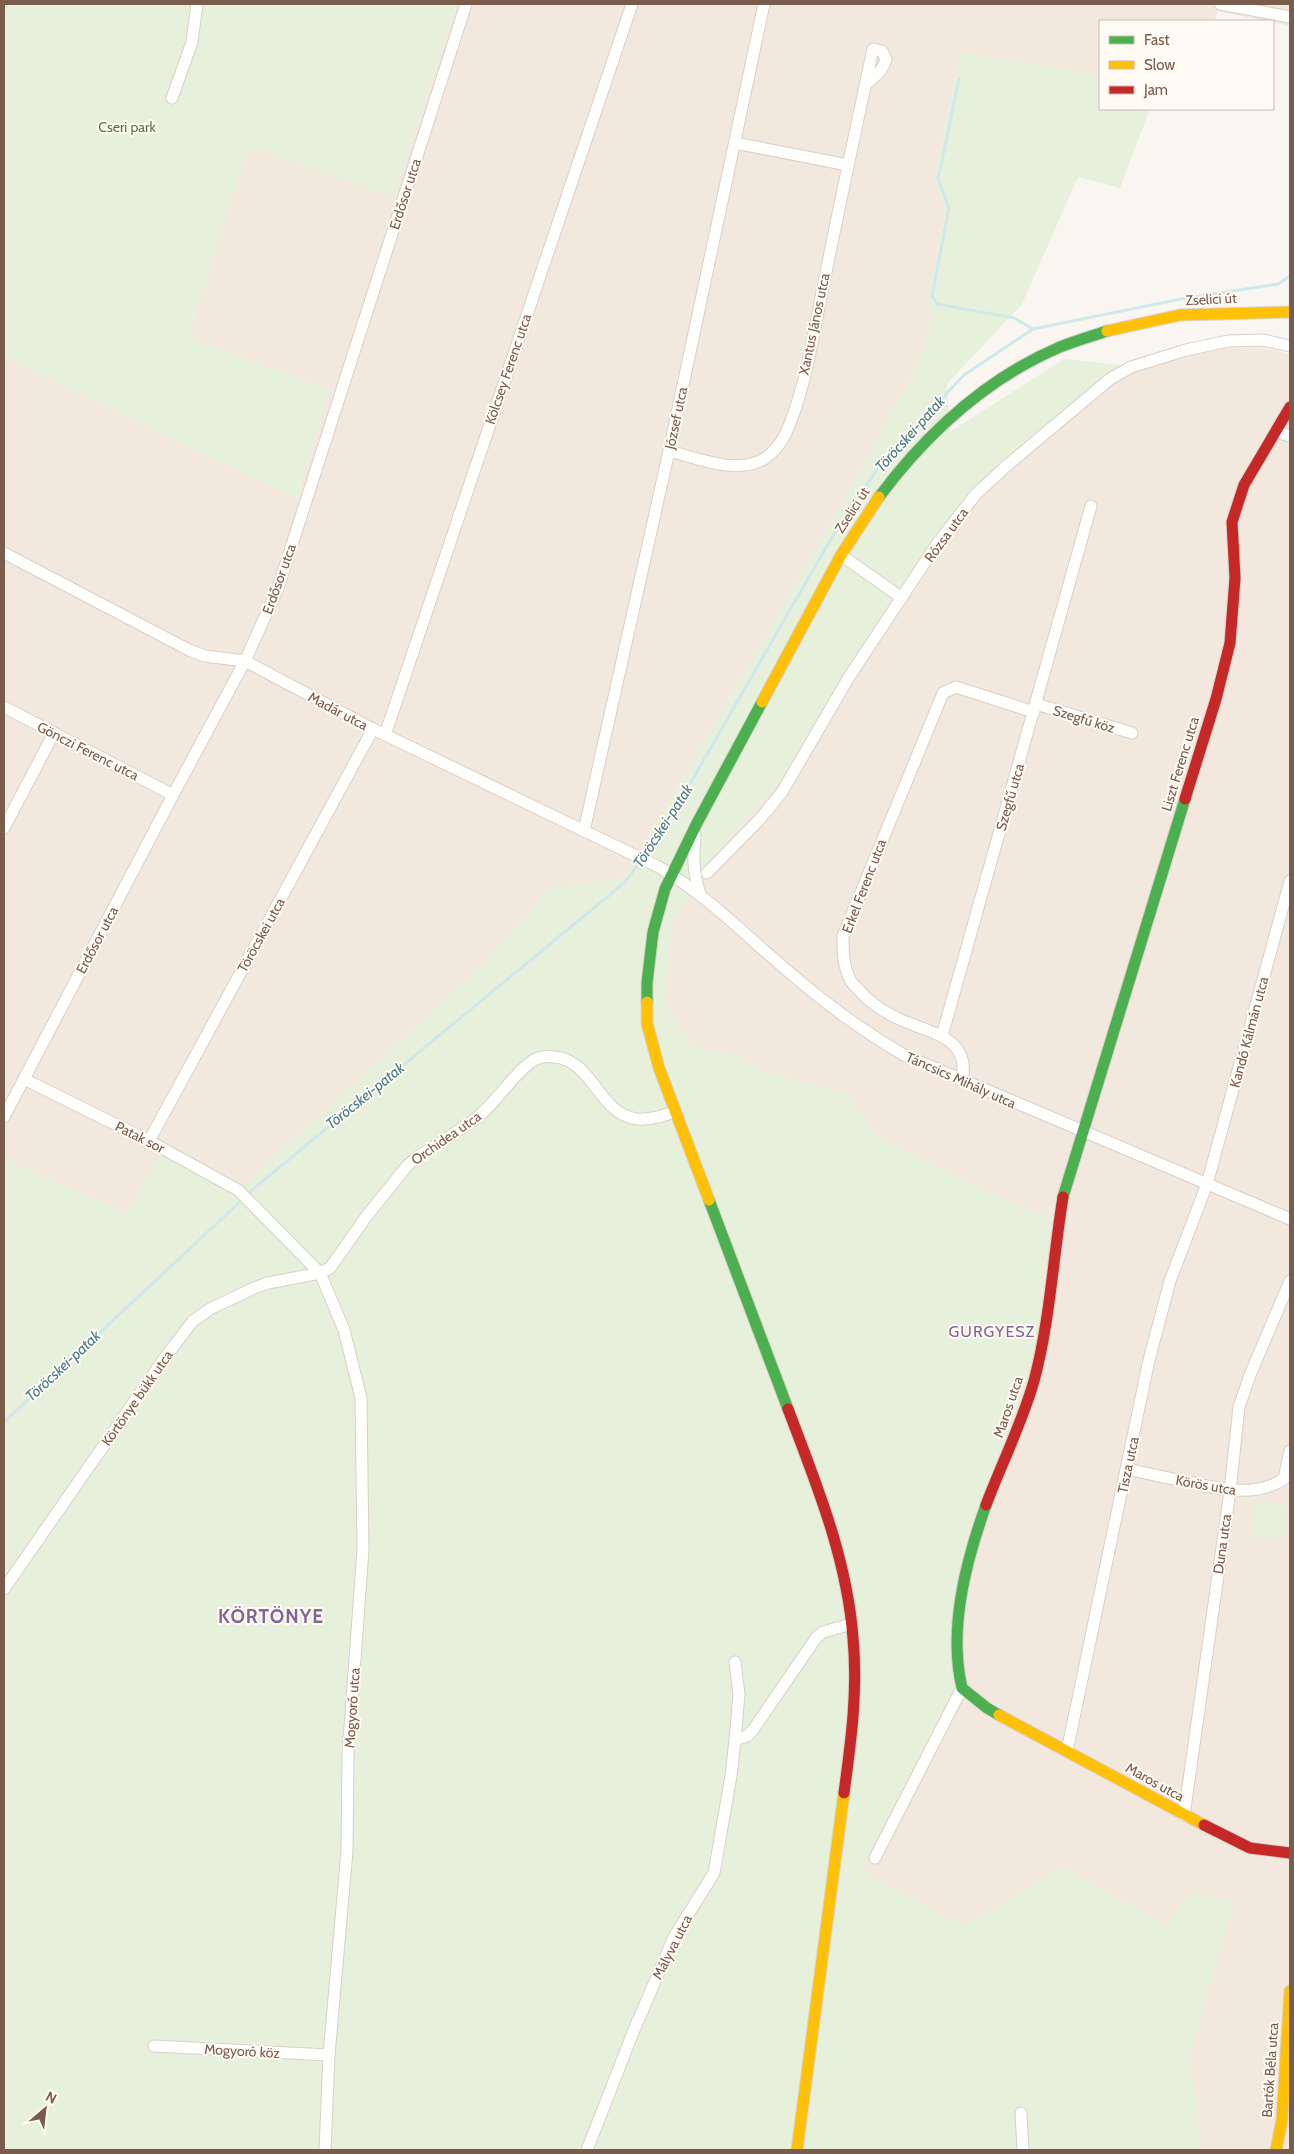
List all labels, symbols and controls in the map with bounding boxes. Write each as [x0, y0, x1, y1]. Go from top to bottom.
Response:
legend [1099, 20, 1274, 110]
text: Fast [1144, 31, 1169, 49]
text: Slow [1144, 56, 1175, 74]
text: Jam [1143, 81, 1168, 99]
park label: Cseri park [98, 118, 156, 136]
street label: Erdősor utca [385, 156, 425, 232]
street label: Xantus János utca [794, 271, 834, 376]
street label: Zselici út [1185, 289, 1237, 309]
street label: Kölcsey Ferenc utca [481, 311, 535, 427]
street label: József utca [660, 385, 691, 452]
water label: Töröcskei-patak [871, 392, 949, 476]
street label: Zselici út [830, 483, 874, 536]
street label: Rózsa utca [920, 504, 972, 566]
street label: Erdősor utca [258, 541, 300, 617]
street label: Madár utca [305, 688, 371, 734]
street label: Szegfű köz [1051, 701, 1118, 737]
street label: Liszt Ferenc utca [1157, 714, 1203, 813]
street label: Gönczi Ferenc utca [34, 718, 142, 784]
street label: Szegfű utca [992, 761, 1028, 833]
water label: Töröcskei-patak [629, 780, 697, 871]
street label: Erkel Ferenc utca [838, 836, 890, 936]
street label: Töröcskei utca [233, 894, 289, 975]
street label: Erdősor utca [72, 903, 122, 977]
street label: Kandó Kálmán utca [1226, 974, 1273, 1089]
street label: Táncsics Mihály utca [903, 1048, 1019, 1112]
water label: Töröcskei-patak [322, 1058, 408, 1133]
street label: Orchidea utca [407, 1107, 485, 1169]
street label: Patak sor [112, 1117, 168, 1157]
district label: GURGYESZ [949, 1322, 1035, 1341]
water label: Töröcskei-patak [22, 1326, 105, 1405]
street label: Körtönye bükk utca [97, 1346, 177, 1449]
street label: Maros utca [989, 1374, 1027, 1440]
street label: Tisza utca [1113, 1435, 1143, 1495]
street label: Körös utca [1174, 1471, 1238, 1499]
street label: Duna utca [1209, 1513, 1235, 1575]
district label: KÖRTÖNYE [218, 1605, 324, 1628]
street label: Mogyoró utca [340, 1667, 364, 1749]
street label: Maros utca [1123, 1759, 1188, 1806]
street label: Mályva utca [648, 1911, 696, 1982]
street label: Bartók Béla utca [1258, 2022, 1282, 2118]
street label: Mogyoró köz [204, 2040, 281, 2062]
north arrow [20, 2084, 70, 2134]
text: N [43, 2087, 60, 2108]

